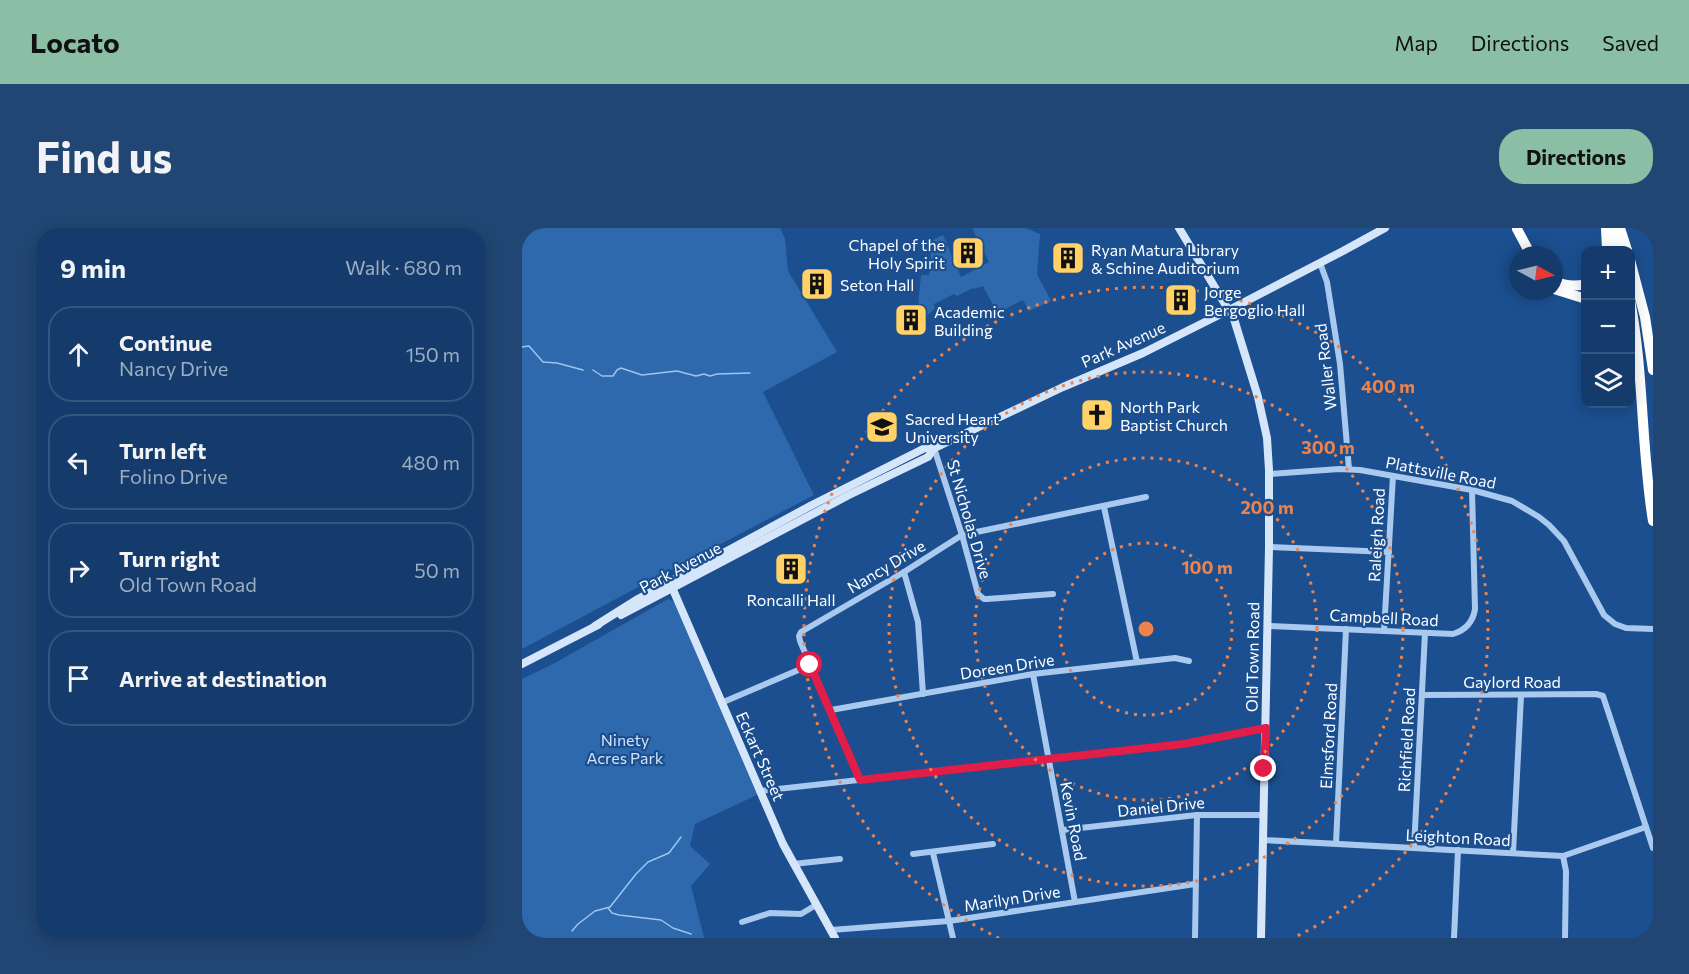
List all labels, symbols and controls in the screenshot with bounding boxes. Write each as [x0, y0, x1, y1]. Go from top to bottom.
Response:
text: Locato [30, 25, 120, 59]
text: Map [1395, 30, 1438, 55]
text: Directions [1471, 30, 1569, 55]
text: Saved [1602, 30, 1659, 55]
button: Directions [1499, 129, 1653, 184]
text: Find us [36, 130, 172, 182]
place label: Chapel of the Holy Spirit [848, 235, 945, 272]
building icon: Chapel of the Holy Spirit [950, 235, 986, 271]
building icon: Ryan Matura Library & Schine Auditorium [1050, 240, 1086, 276]
place label: Ryan Matura Library & Schine Auditorium [1091, 240, 1240, 277]
north arrow [1509, 246, 1563, 300]
map controls [1581, 246, 1635, 408]
button: + [1581, 246, 1635, 300]
text: 9 min [60, 252, 126, 283]
text: Walk · 680 m [345, 255, 462, 279]
building icon: Seton Hall [799, 266, 835, 302]
place label: Seton Hall [840, 275, 914, 294]
building icon: Jorge Bergoglio Hall [1163, 282, 1199, 318]
place label: Jorge Bergoglio Hall [1204, 282, 1305, 319]
button: − [1581, 300, 1635, 354]
building icon: Academic Building [893, 302, 929, 338]
place label: Academic Building [934, 302, 1005, 339]
street label: Park Avenue [1078, 317, 1168, 371]
street label: Waller Road [1310, 323, 1340, 411]
text: Continue [119, 329, 212, 356]
icon: ahead [62, 338, 95, 371]
text: 150 m [406, 342, 460, 366]
button: layers [1581, 354, 1635, 408]
text: Nancy Drive [119, 356, 228, 380]
text: 400 m [1361, 375, 1415, 397]
church icon: North Park Baptist Church [1079, 397, 1115, 433]
place label: North Park Baptist Church [1120, 397, 1228, 434]
school or university icon: Sacred Heart University [864, 409, 900, 445]
place label: Sacred Heart University [905, 409, 1000, 446]
text: 300 m [1301, 436, 1355, 458]
text: Turn left [119, 437, 206, 464]
icon: left [62, 446, 95, 479]
text: 480 m [402, 450, 460, 474]
street label: Plattsville Road [1384, 452, 1498, 492]
street label: St Nicholas Drive [944, 457, 996, 581]
text: Folino Drive [119, 464, 228, 488]
street label: Raleigh Road [1364, 488, 1388, 582]
text: 200 m [1240, 496, 1294, 518]
street label: Nancy Drive [844, 535, 928, 597]
street label: Park Avenue [636, 538, 724, 596]
text: Turn right [119, 545, 220, 572]
building icon: Roncalli Hall [773, 551, 809, 587]
icon: right [62, 554, 95, 587]
text: 100 m [1181, 556, 1233, 578]
text: 50 m [414, 558, 460, 582]
text: Old Town Road [119, 572, 257, 596]
place label: Roncalli Hall [747, 590, 836, 609]
street label: Old Town Road [1242, 602, 1262, 712]
street label: Campbell Road [1329, 605, 1439, 629]
centre of rings [1136, 619, 1156, 639]
street label: Doreen Drive [958, 649, 1056, 683]
route start [796, 651, 822, 677]
icon: arrive [62, 662, 95, 695]
text: Arrive at destination [119, 665, 327, 692]
street label: Gaylord Road [1463, 672, 1561, 691]
street label: Elmsford Road [1316, 683, 1340, 789]
street label: Richfield Road [1394, 687, 1418, 793]
street label: Eckart Street [733, 708, 789, 804]
park label: Ninety Acres Park [587, 730, 664, 767]
route end [1250, 755, 1276, 781]
street label: Kevin Road [1057, 780, 1091, 862]
street label: Daniel Drive [1116, 792, 1206, 820]
street label: Leighton Road [1405, 825, 1511, 849]
street label: Marilyn Drive [962, 881, 1062, 915]

